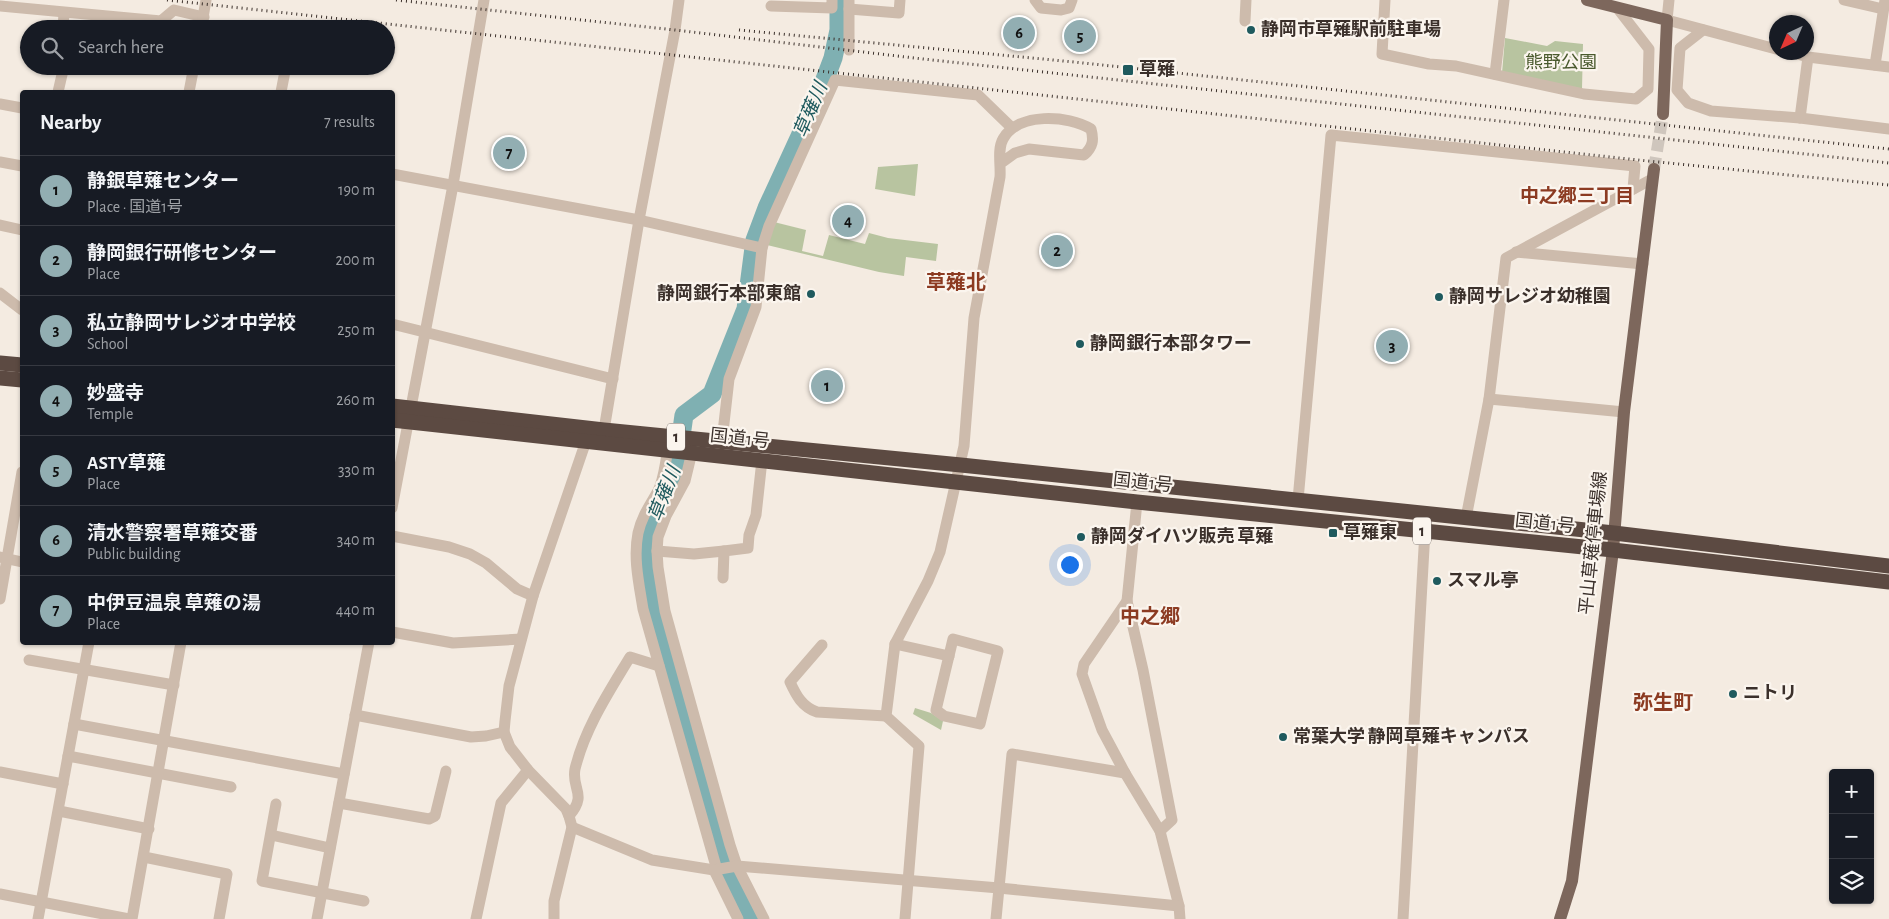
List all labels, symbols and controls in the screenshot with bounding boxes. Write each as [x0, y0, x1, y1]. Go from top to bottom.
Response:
pin: 6 [1003, 14, 1035, 52]
north arrow [1769, 15, 1814, 60]
pin: 5 [1064, 17, 1096, 55]
place label: 静岡市草薙駅前駐車場 [1261, 19, 1441, 39]
search box [20, 20, 395, 75]
marker: 静岡市草薙駅前駐車場 [1245, 24, 1257, 36]
icon: search [38, 34, 66, 62]
text: Search here [78, 38, 164, 57]
park label: 熊野公園 [1525, 52, 1597, 72]
place label: 草薙 [1139, 60, 1175, 79]
marker: 草薙 [1121, 63, 1135, 77]
water label: 草薙川 [790, 78, 832, 140]
text: Nearby [40, 112, 101, 133]
text: 7 results [324, 114, 375, 130]
pin: 7 [493, 134, 525, 172]
text: 静銀草薙センター [87, 172, 239, 191]
text: 1 [53, 182, 59, 198]
text: 190 m [338, 182, 375, 198]
district label: 中之郷三丁目 [1520, 186, 1634, 206]
text: Place · 国道1号 [87, 199, 183, 215]
pin: 4 [832, 202, 864, 240]
pin: 2 [1041, 232, 1073, 270]
text: 静岡銀行研修センター [87, 244, 277, 263]
text: 2 [52, 252, 60, 268]
text: 200 m [335, 252, 375, 268]
text: Place [87, 266, 120, 282]
district label: 草薙北 [926, 272, 986, 293]
place label: 静岡銀行本部東館 [657, 282, 801, 303]
place label: 静岡サレジオ幼稚園 [1449, 286, 1611, 306]
marker: 静岡銀行本部東館 [805, 288, 817, 300]
marker: 静岡サレジオ幼稚園 [1433, 291, 1445, 303]
text: 私立静岡サレジオ中学校 [87, 314, 296, 333]
text: 3 [53, 322, 59, 338]
text: 250 m [337, 322, 375, 338]
pin: 3 [1376, 327, 1408, 365]
place label: 静岡銀行本部タワー [1090, 332, 1252, 353]
text: School [87, 336, 128, 352]
marker: 静岡銀行本部タワー [1074, 338, 1086, 350]
pin: 1 [811, 367, 843, 405]
text: 妙盛寺 [87, 384, 144, 403]
text: 4 [52, 392, 60, 408]
text: 260 m [336, 392, 375, 408]
text: Temple [87, 406, 133, 422]
road number: 1 [667, 424, 685, 451]
street label: 国道1号 [709, 425, 771, 451]
text: ASTY草薙 [87, 454, 166, 473]
text: 5 [53, 462, 59, 478]
text: 330 m [338, 462, 375, 478]
water label: 草薙川 [645, 462, 685, 524]
street label: 国道1号 [1112, 469, 1174, 495]
street label: 平山草薙停車場線 [1576, 470, 1610, 616]
text: Place [87, 476, 120, 492]
street label: 国道1号 [1514, 510, 1576, 536]
road number: 1 [1413, 518, 1431, 544]
place label: 草薙東 [1343, 523, 1397, 542]
text: 清水警察署草薙交番 [87, 524, 258, 543]
place label: 静岡ダイハツ販売 草薙 [1091, 526, 1273, 546]
marker: 草薙東 [1327, 527, 1339, 539]
marker: 静岡ダイハツ販売 草薙 [1075, 531, 1087, 543]
text: 6 [52, 532, 60, 548]
text: 340 m [337, 532, 375, 548]
text: Public building [87, 546, 181, 562]
your location [1057, 552, 1083, 578]
place label: スマル亭 [1447, 571, 1518, 590]
marker: スマル亭 [1431, 575, 1443, 587]
text: 中伊豆温泉 草薙の湯 [87, 594, 261, 613]
text: 7 [53, 602, 59, 618]
text: 440 m [336, 602, 375, 618]
district label: 中之郷 [1120, 606, 1180, 627]
text: Place [87, 616, 120, 632]
place label: ニトリ [1743, 684, 1797, 703]
marker: ニトリ [1727, 688, 1739, 700]
district label: 弥生町 [1633, 692, 1693, 713]
place label: 常葉大学 静岡草薙キャンパス [1293, 726, 1530, 746]
marker: 常葉大学 静岡草薙キャンパス [1277, 731, 1289, 743]
map controls [1829, 769, 1874, 904]
button: + [1829, 769, 1874, 814]
button: − [1829, 814, 1874, 859]
button: layers [1829, 859, 1874, 904]

